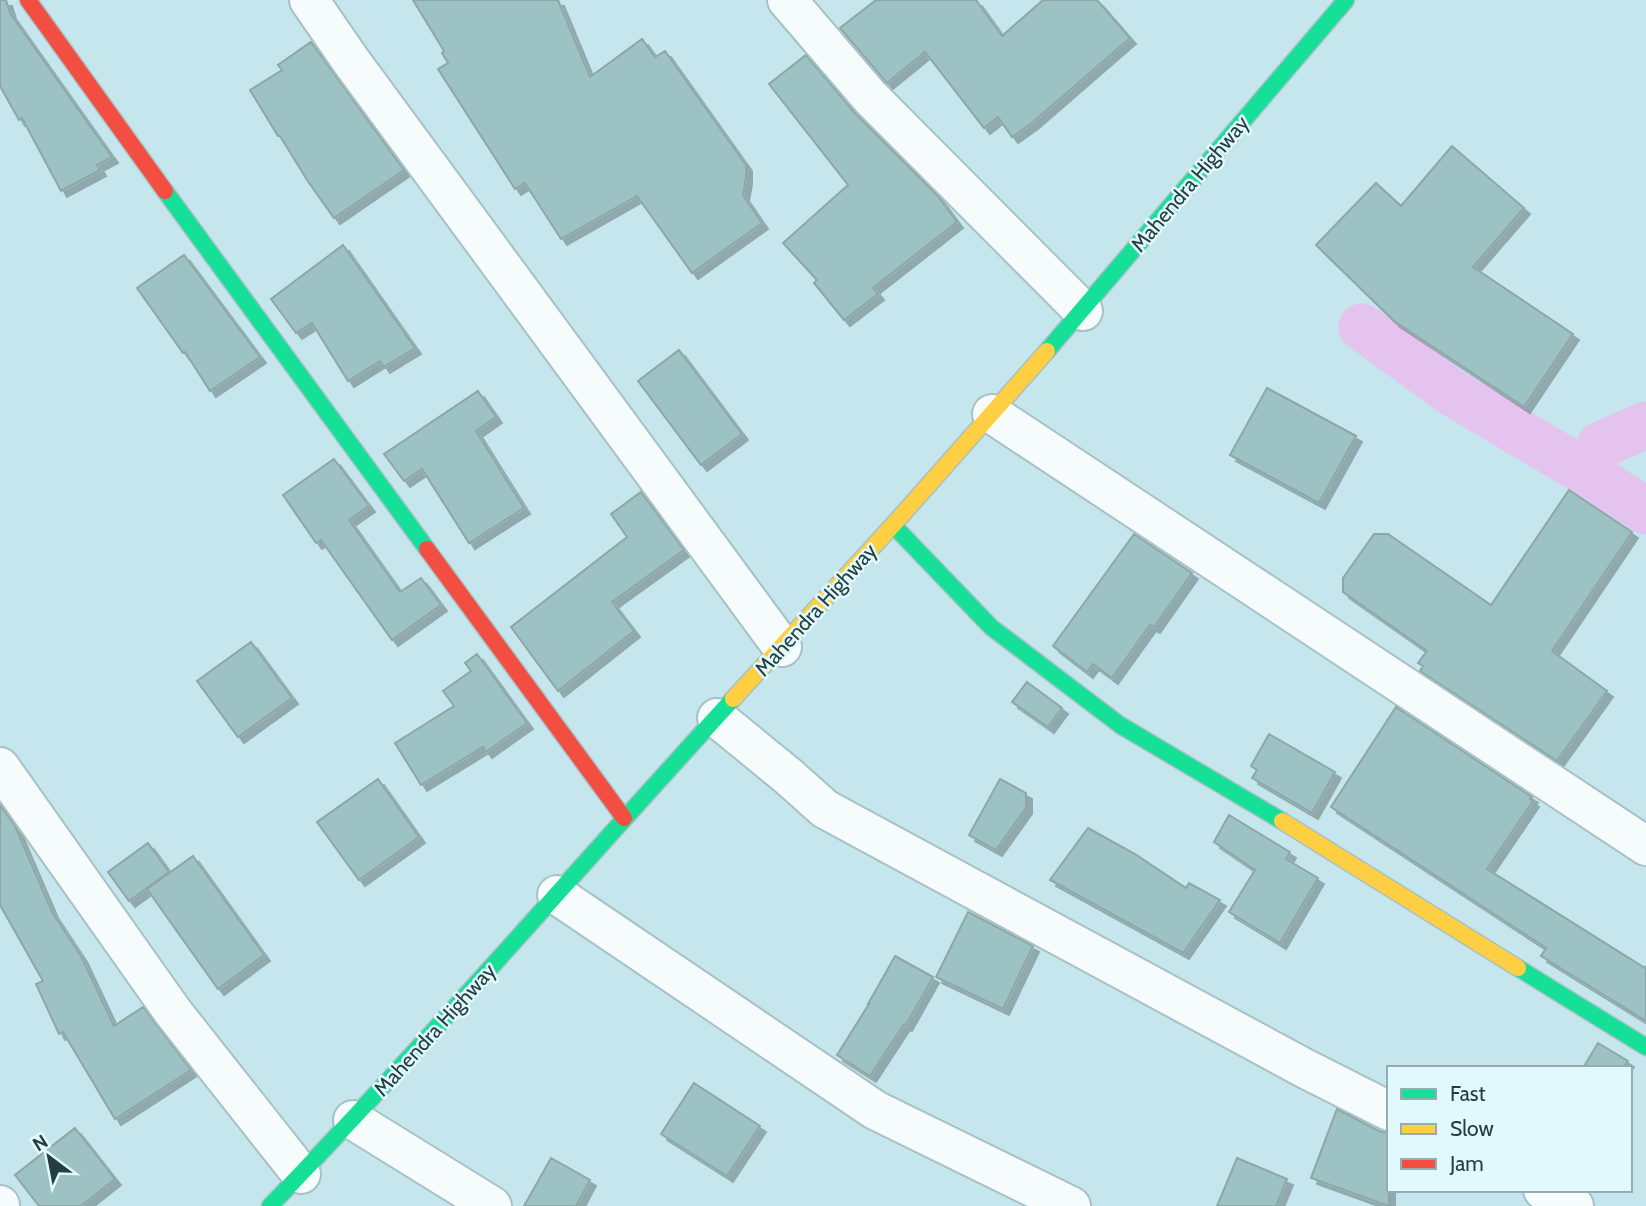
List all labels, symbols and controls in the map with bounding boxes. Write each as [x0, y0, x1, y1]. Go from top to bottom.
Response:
street label: Mahendra Highway [1125, 110, 1254, 257]
street label: Mahendra Highway [749, 538, 882, 681]
street label: Mahendra Highway [368, 958, 501, 1101]
legend [1387, 1066, 1632, 1192]
text: Fast [1450, 1081, 1486, 1106]
text: Slow [1450, 1116, 1494, 1141]
north arrow [14, 1122, 84, 1192]
text: N [28, 1130, 52, 1156]
text: Jam [1449, 1151, 1484, 1176]

